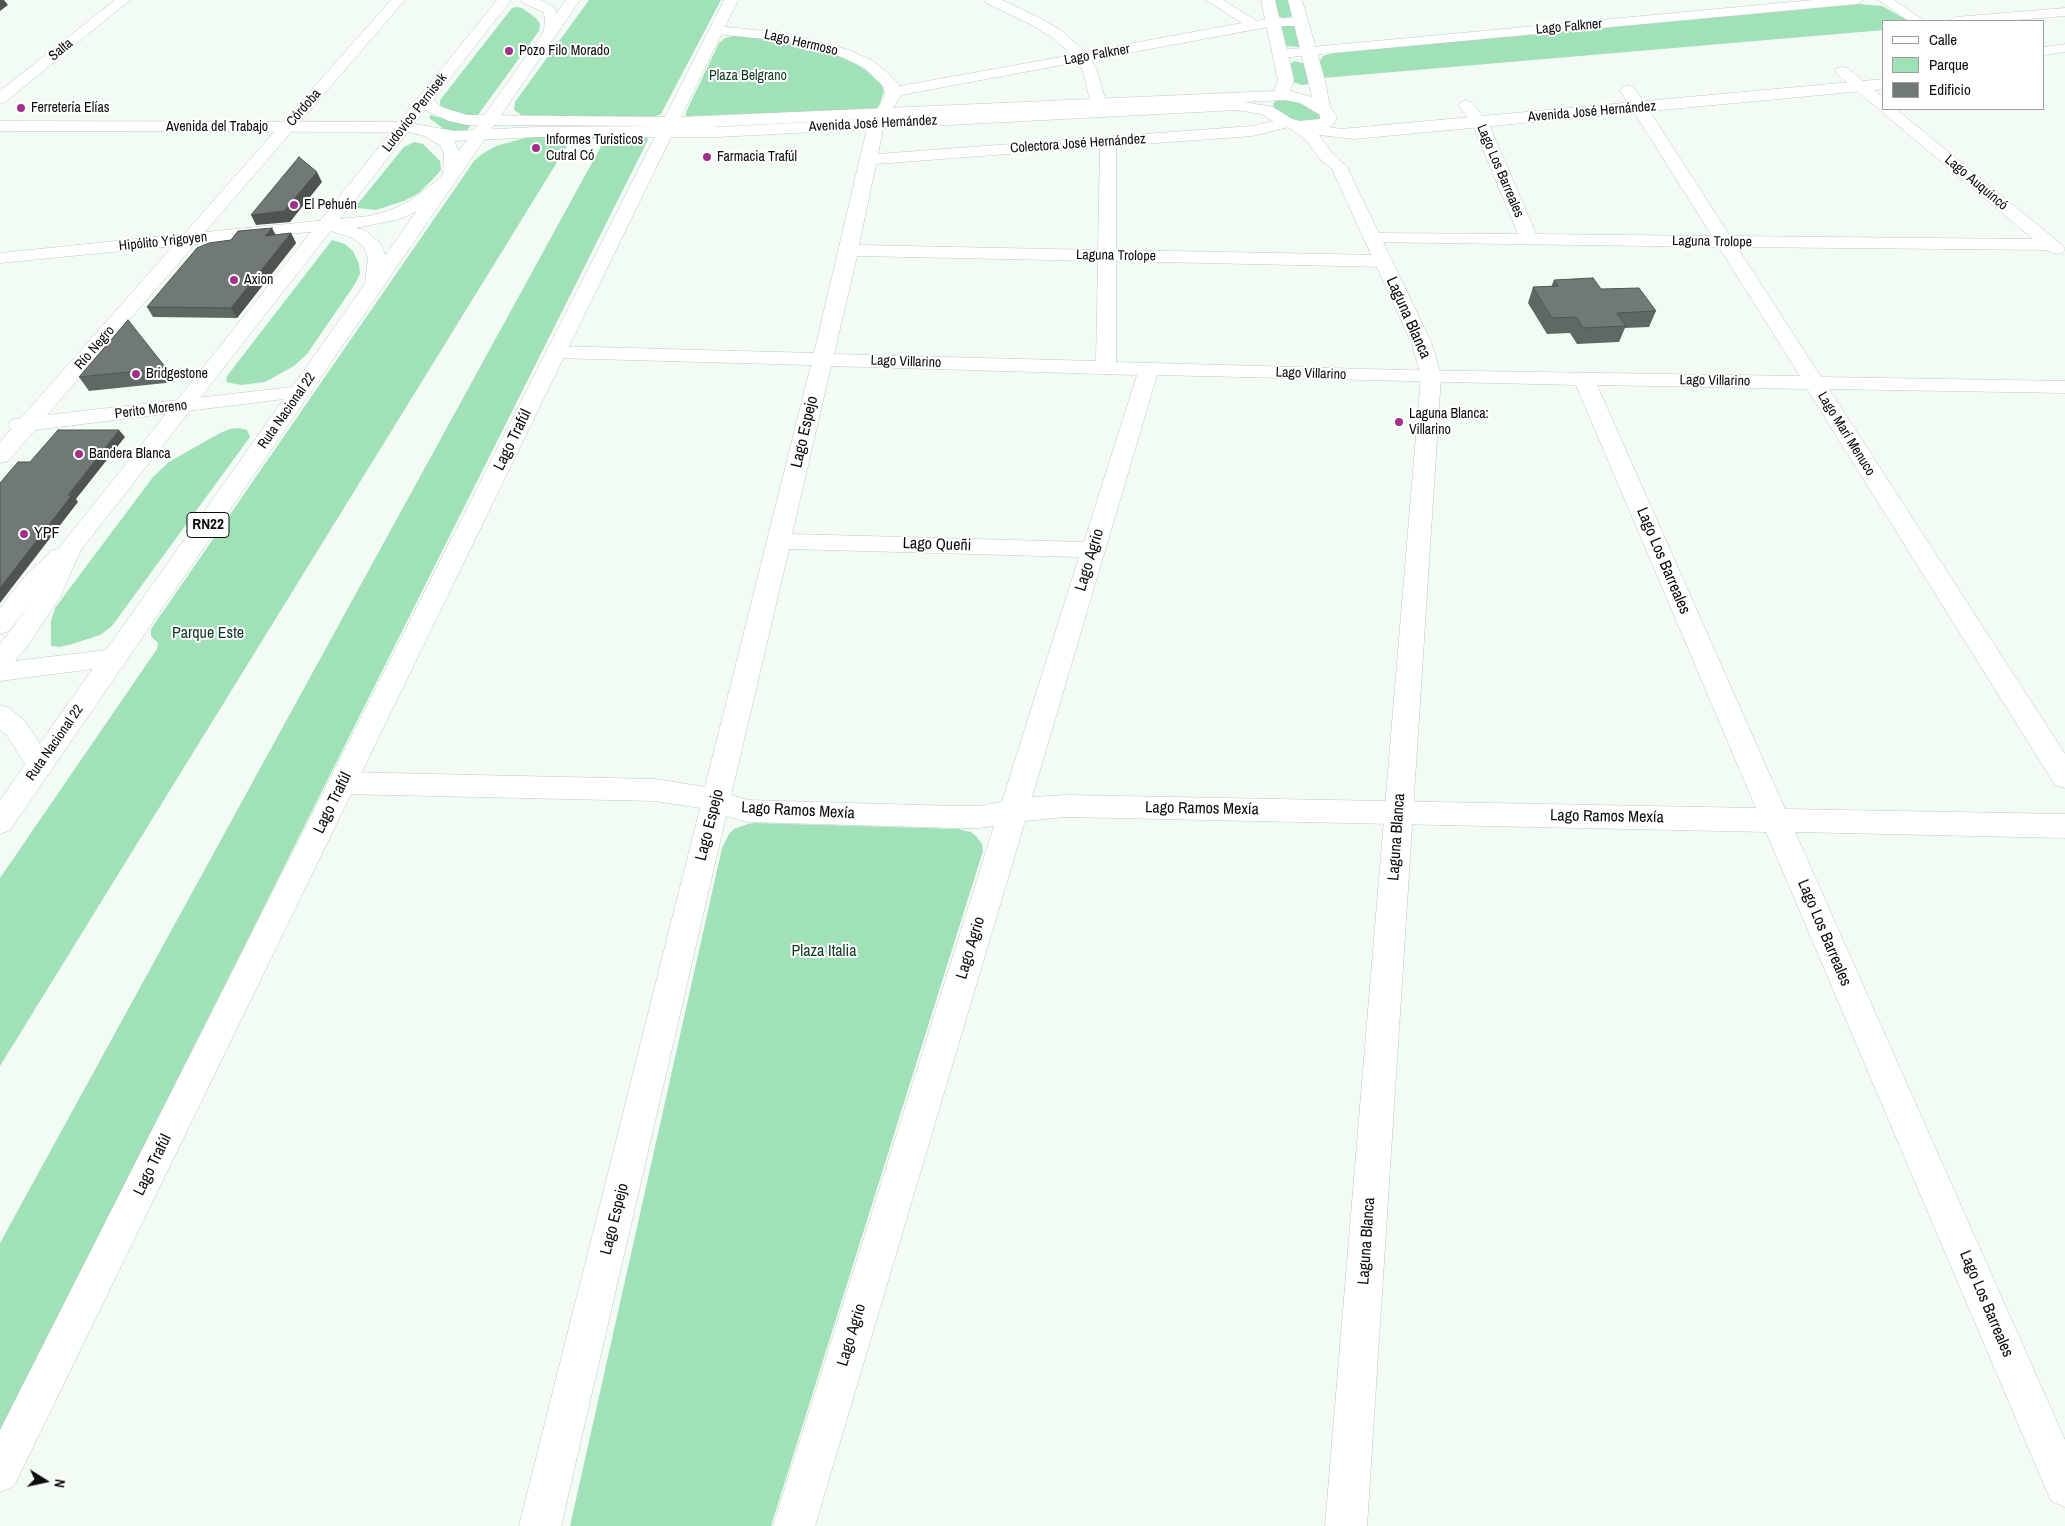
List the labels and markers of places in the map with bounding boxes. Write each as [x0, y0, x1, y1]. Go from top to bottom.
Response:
place label: Pozo Filo Morado [519, 43, 610, 59]
marker: Pozo Filo Morado [503, 45, 515, 57]
place label: Ferretería Elías [31, 100, 110, 116]
marker: Ferretería Elías [15, 102, 27, 114]
place label: Informes Turísticos Cutral Có [546, 132, 643, 164]
marker: Informes Turísticos Cutral Có [530, 142, 542, 154]
place label: Farmacia Trafúl [717, 149, 797, 165]
marker: Farmacia Trafúl [701, 151, 713, 163]
place label: El Pehuén [304, 197, 357, 213]
marker: El Pehuén [288, 199, 300, 211]
place label: Axion [244, 272, 273, 288]
marker: Axion [228, 274, 240, 286]
place label: Bridgestone [146, 366, 208, 382]
marker: Bridgestone [130, 368, 142, 380]
place label: Laguna Blanca: Villarino [1409, 406, 1489, 438]
marker: Laguna Blanca: Villarino [1393, 416, 1405, 428]
place label: Bandera Blanca [89, 446, 171, 462]
marker: Bandera Blanca [73, 448, 85, 460]
place label: YPF [34, 524, 60, 544]
marker: YPF [18, 528, 30, 540]

